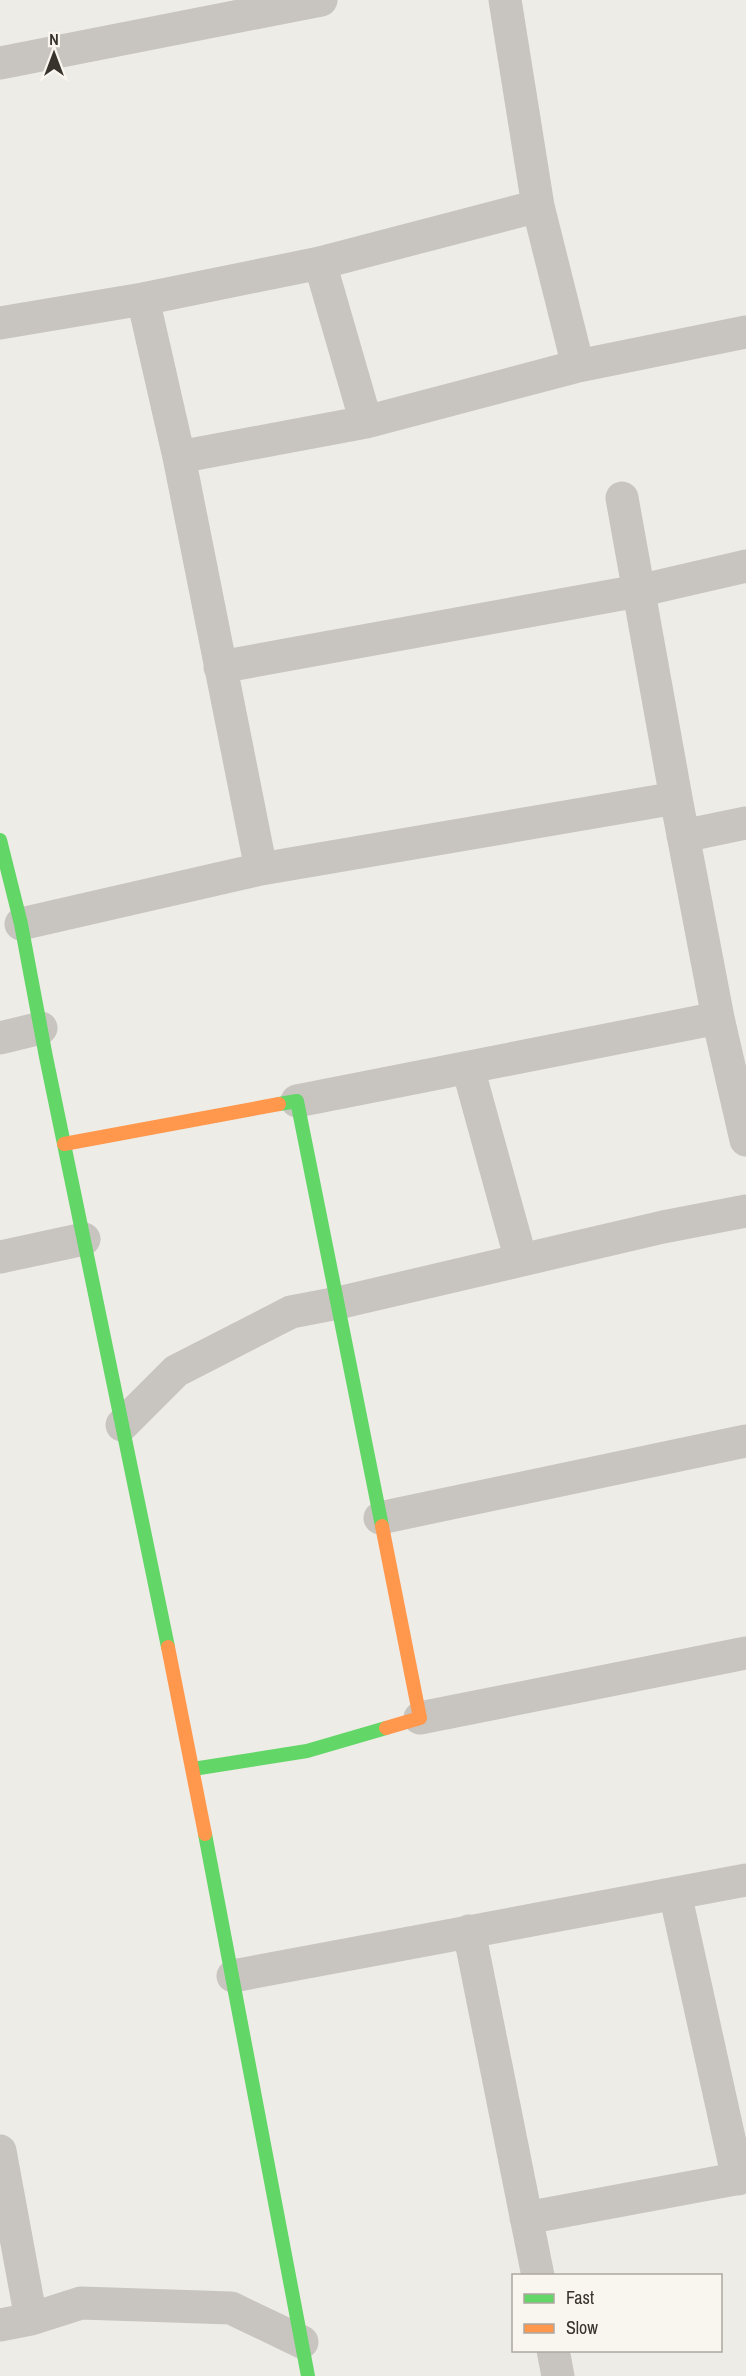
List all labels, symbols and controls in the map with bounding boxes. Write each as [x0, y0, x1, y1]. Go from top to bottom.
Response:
north arrow [24, 24, 84, 84]
text: N [49, 28, 59, 50]
legend [512, 2274, 722, 2352]
text: Fast [566, 2285, 594, 2310]
text: Slow [566, 2315, 598, 2340]

